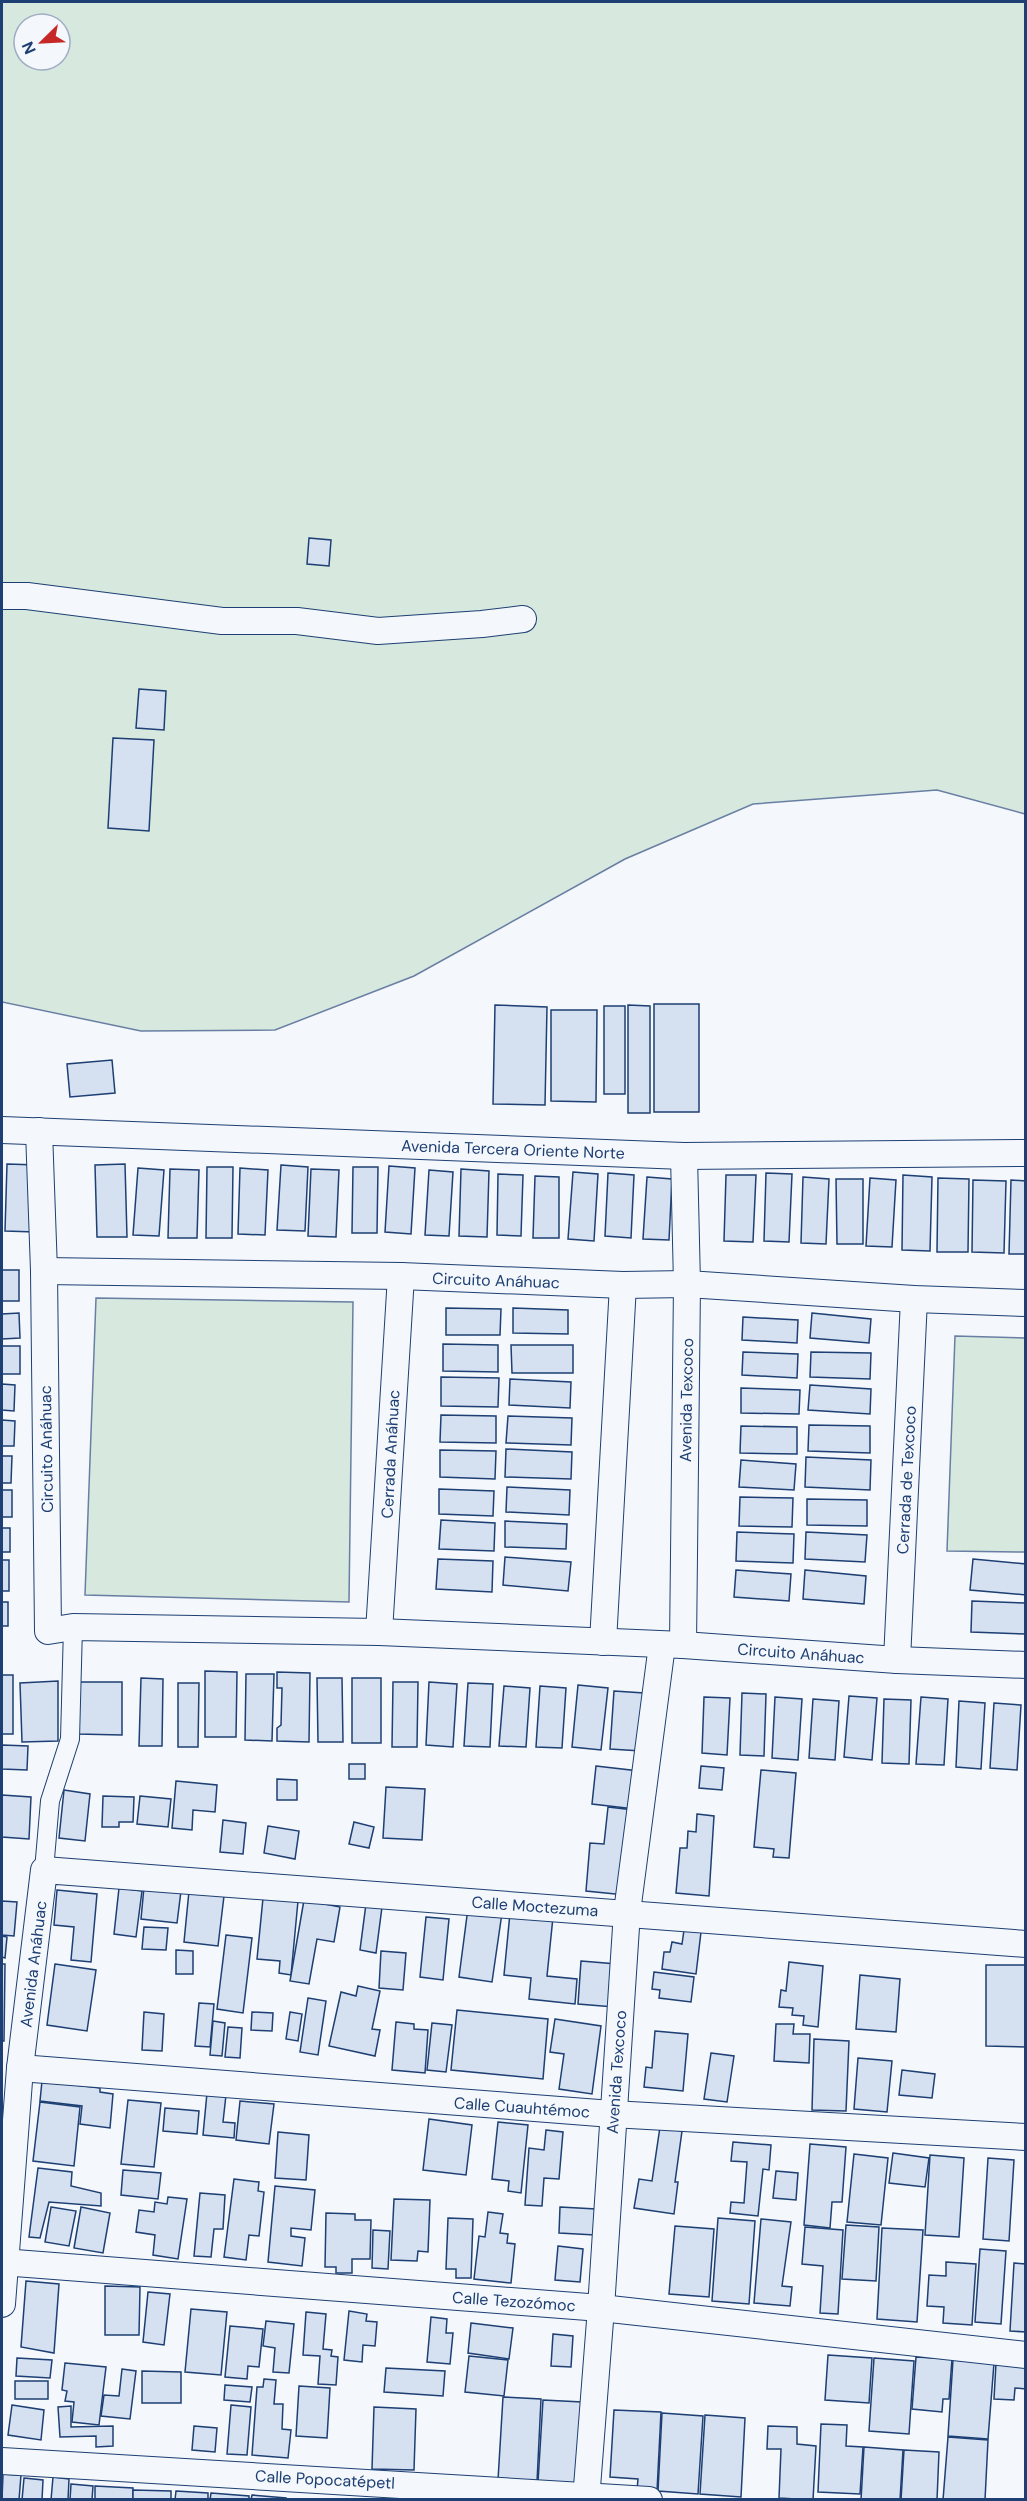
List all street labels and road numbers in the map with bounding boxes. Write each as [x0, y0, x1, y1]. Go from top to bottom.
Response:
street label: Avenida Tercera Oriente Norte [401, 1135, 625, 1164]
street label: Circuito Anáhuac [432, 1268, 560, 1293]
street label: Avenida Texcoco [675, 1338, 698, 1462]
street label: Circuito Anáhuac [35, 1385, 58, 1513]
street label: Cerrada Anáhuac [377, 1389, 404, 1519]
street label: Cerrada de Texcoco [892, 1405, 921, 1555]
street label: Circuito Anáhuac [737, 1639, 865, 1668]
street label: Calle Moctezuma [471, 1892, 599, 1921]
street label: Avenida Anáhuac [15, 1899, 52, 2029]
street label: Avenida Texcoco [602, 2009, 631, 2135]
street label: Calle Cuauhtémoc [453, 2092, 591, 2123]
street label: Calle Tezozómoc [451, 2287, 576, 2316]
street label: Calle Popocatépetl [255, 2465, 395, 2494]

